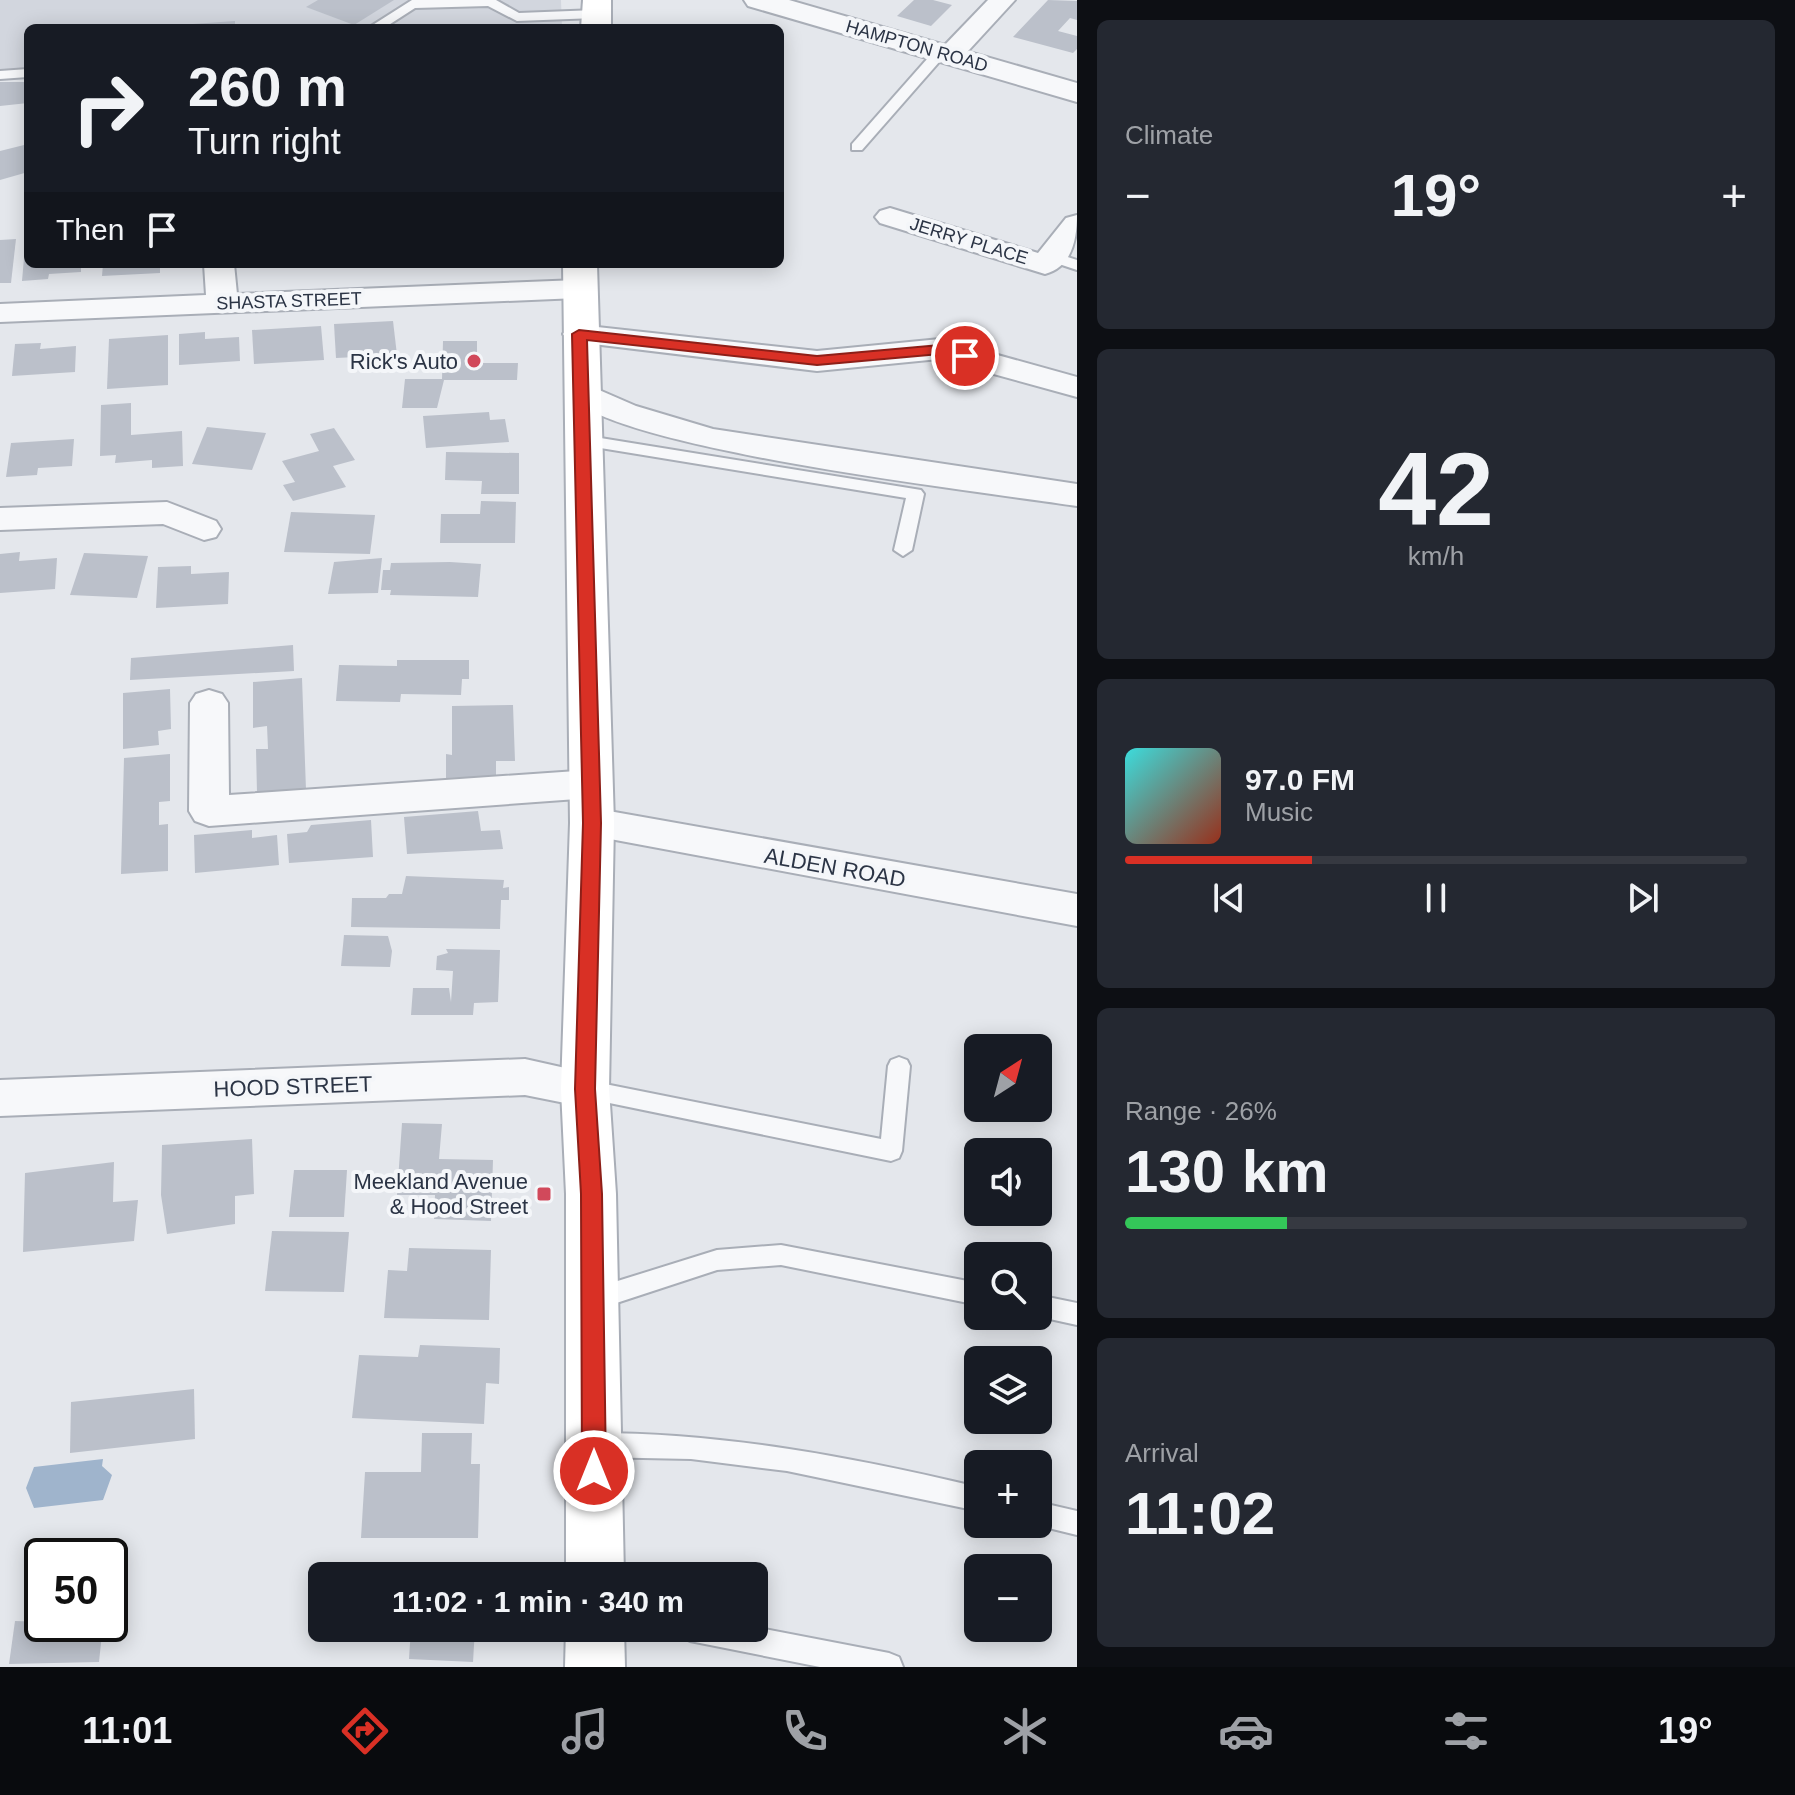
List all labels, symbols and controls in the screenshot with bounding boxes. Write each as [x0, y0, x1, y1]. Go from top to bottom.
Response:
street label: HAMPTON ROAD [844, 16, 990, 76]
text: 260 m [188, 55, 347, 118]
icon: right [56, 56, 160, 160]
text: Climate [1125, 120, 1213, 150]
text: Turn right [188, 121, 341, 162]
text: 19° [1391, 162, 1481, 229]
text: − [1125, 171, 1151, 220]
text: + [1721, 171, 1747, 220]
icon: arrive [140, 208, 184, 252]
text: Then [56, 213, 124, 246]
street label: JERRY PLACE [908, 214, 1030, 268]
street label: SHASTA STREET [216, 288, 362, 314]
pin [931, 322, 999, 390]
icon: arrive [943, 334, 987, 378]
place label: Rick's Auto [350, 349, 458, 374]
marker: Rick's Auto [465, 352, 483, 370]
text: 42 [1378, 431, 1494, 547]
text: km/h [1408, 541, 1464, 571]
text: 97.0 FM [1245, 763, 1355, 796]
text: Music [1245, 797, 1313, 827]
street label: ALDEN ROAD [762, 843, 908, 892]
icon: previous [1207, 876, 1251, 920]
icon: pause [1414, 876, 1458, 920]
icon: next [1621, 876, 1665, 920]
north arrow [964, 1034, 1052, 1122]
map controls [964, 1034, 1052, 1642]
street label: HOOD STREET [213, 1071, 373, 1102]
text: Range · 26% [1125, 1096, 1277, 1126]
button: sound [964, 1138, 1052, 1226]
text: 130 km [1125, 1138, 1329, 1205]
place label: Meekland Avenue & Hood Street [353, 1169, 528, 1219]
marker: Meekland Avenue & Hood Street [535, 1185, 553, 1203]
button: search [964, 1242, 1052, 1330]
button: layers [964, 1346, 1052, 1434]
position arrow [552, 1429, 636, 1513]
text: Arrival [1125, 1438, 1199, 1468]
button: + [964, 1450, 1052, 1538]
text: 11:02 [1125, 1480, 1275, 1547]
speed limit sign: 50 [24, 1538, 128, 1642]
button: − [964, 1554, 1052, 1642]
text: 11:02 · 1 min · 340 m [392, 1585, 684, 1618]
icon: directions [337, 1703, 393, 1759]
icon: music [557, 1703, 613, 1759]
icon: phone [777, 1703, 833, 1759]
icon: climate [997, 1703, 1053, 1759]
icon: car [1218, 1703, 1274, 1759]
icon: filters [1438, 1703, 1494, 1759]
text: 11:01 [82, 1710, 172, 1751]
text: 19° [1658, 1710, 1713, 1751]

